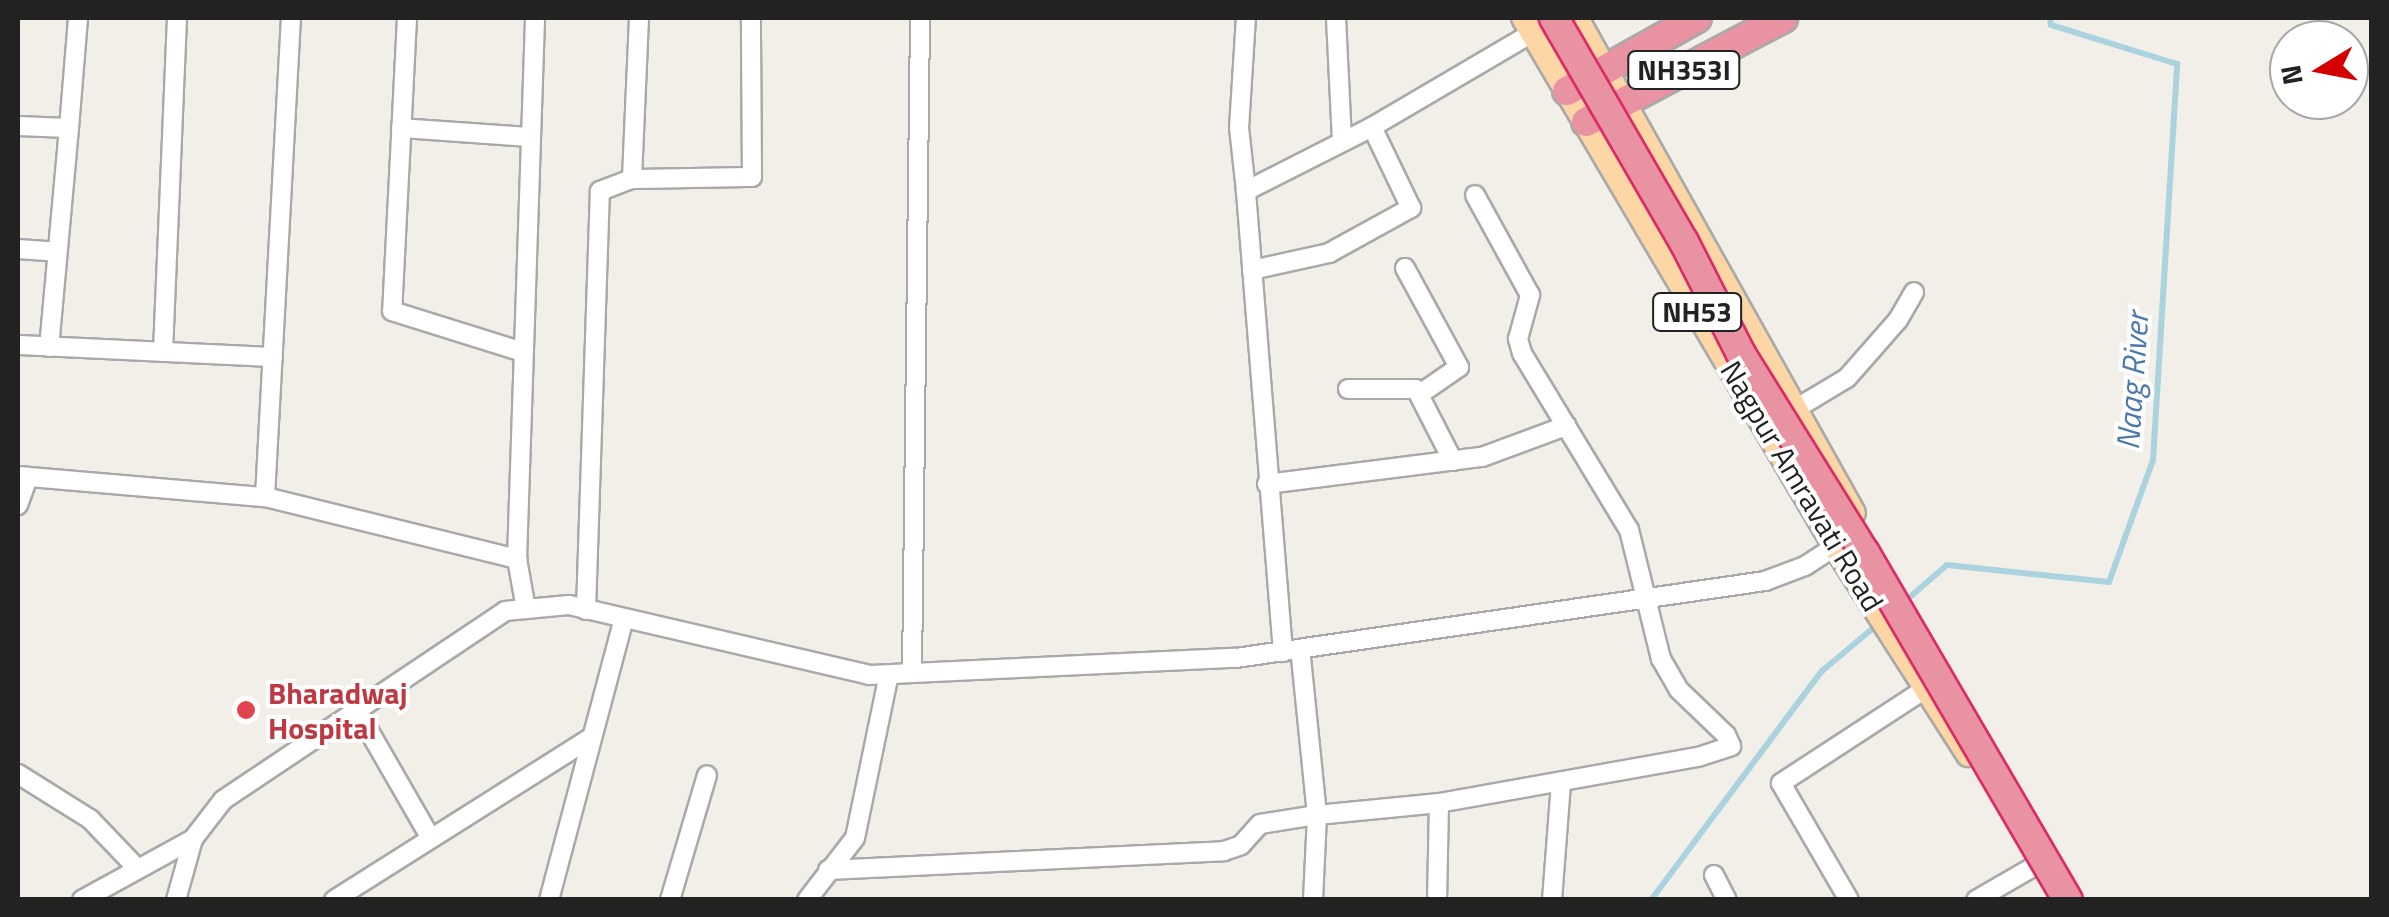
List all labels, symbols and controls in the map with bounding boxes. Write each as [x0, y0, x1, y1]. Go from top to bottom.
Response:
north arrow [2269, 20, 2369, 120]
road number: NH353I [1626, 47, 1742, 93]
text: N [2268, 62, 2314, 88]
road number: NH53 [1652, 289, 1742, 335]
water label: Naag River [2108, 311, 2156, 451]
street label: Nagpur Amravati Road [1713, 354, 1891, 618]
place label: Bharadwaj Hospital [268, 675, 407, 746]
marker: Bharadwaj Hospital [233, 697, 259, 723]

